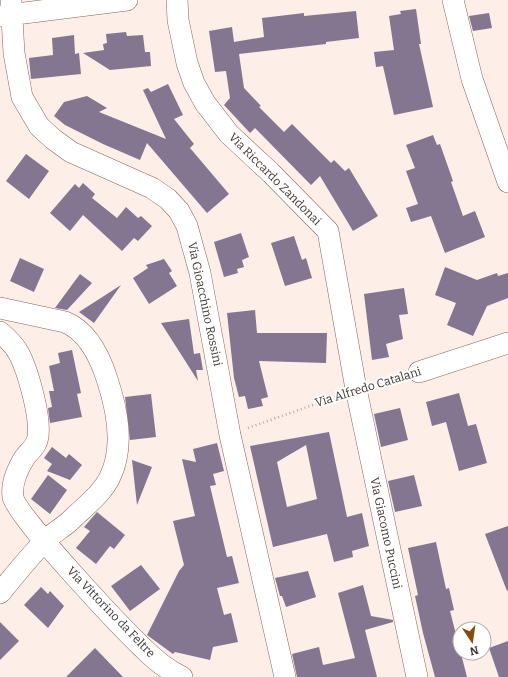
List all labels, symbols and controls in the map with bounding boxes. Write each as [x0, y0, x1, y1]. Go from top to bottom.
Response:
street label: Via Riccardo Zandonai [226, 130, 324, 228]
street label: Via Gioacchino Rossini [185, 241, 225, 368]
street label: Via Alfredo Catalani [313, 364, 423, 410]
street label: Via Giacomo Puccini [367, 476, 405, 590]
street label: Via Vittorino da Feltre [64, 564, 158, 660]
north arrow [452, 621, 492, 661]
text: N [468, 643, 480, 658]

